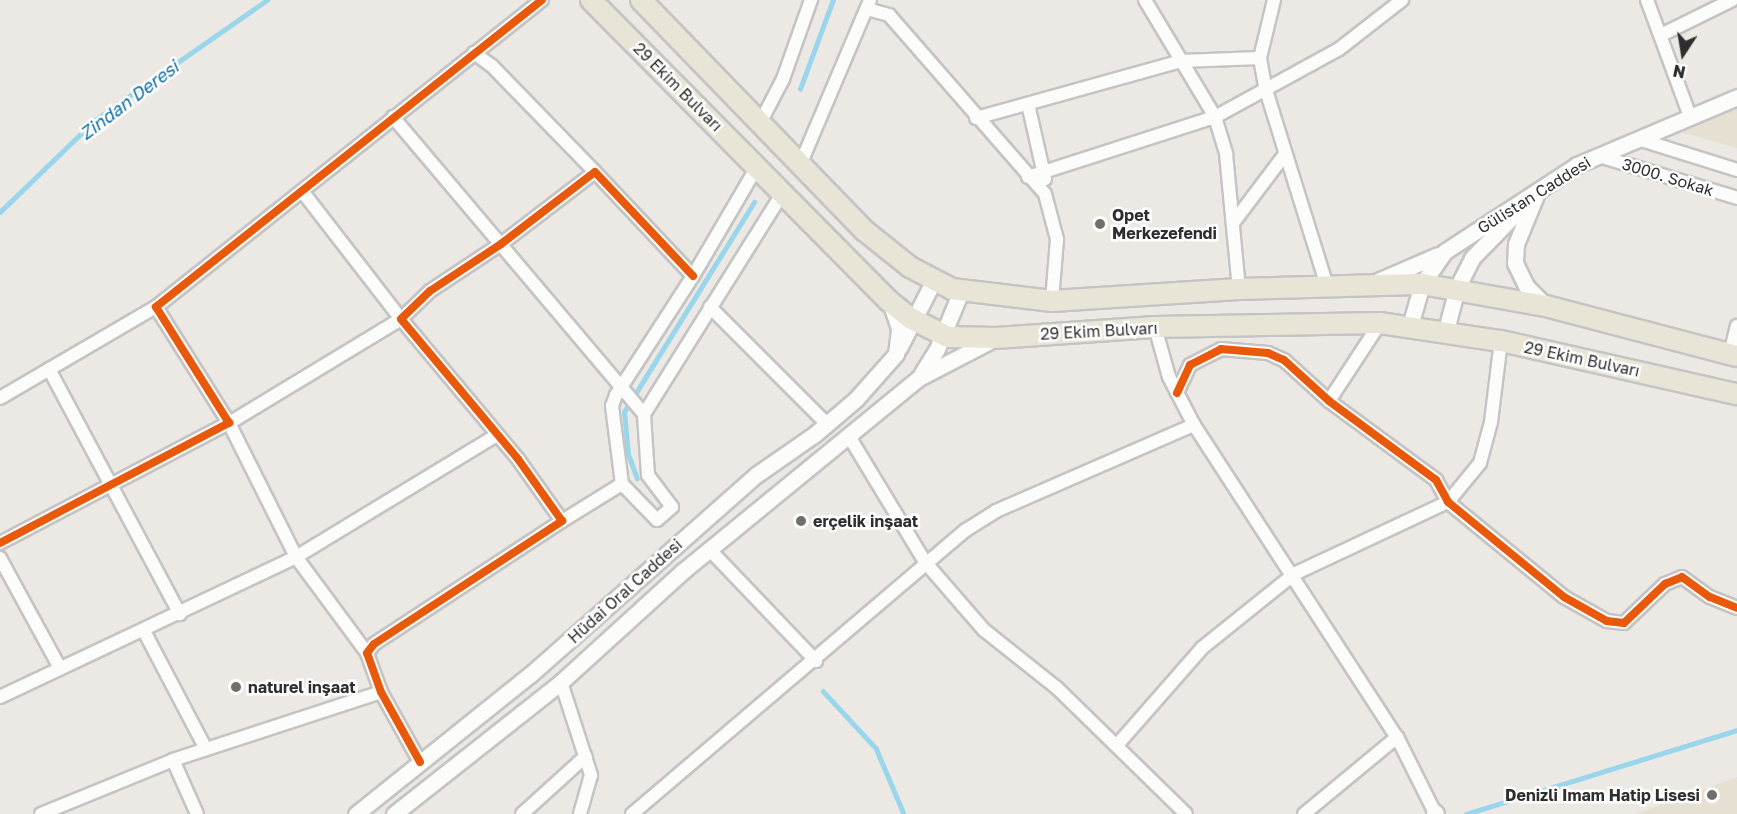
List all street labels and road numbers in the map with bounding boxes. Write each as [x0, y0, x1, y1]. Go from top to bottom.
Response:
street label: 29 Ekim Bulvarı [630, 39, 726, 135]
street label: Gülistan Caddesi [1474, 152, 1594, 238]
street label: 3000. Sokak [1620, 154, 1716, 200]
street label: 29 Ekim Bulvarı [1040, 318, 1158, 344]
street label: 29 Ekim Bulvarı [1523, 337, 1641, 381]
street label: Hüdai Oral Caddesi [564, 535, 686, 647]

